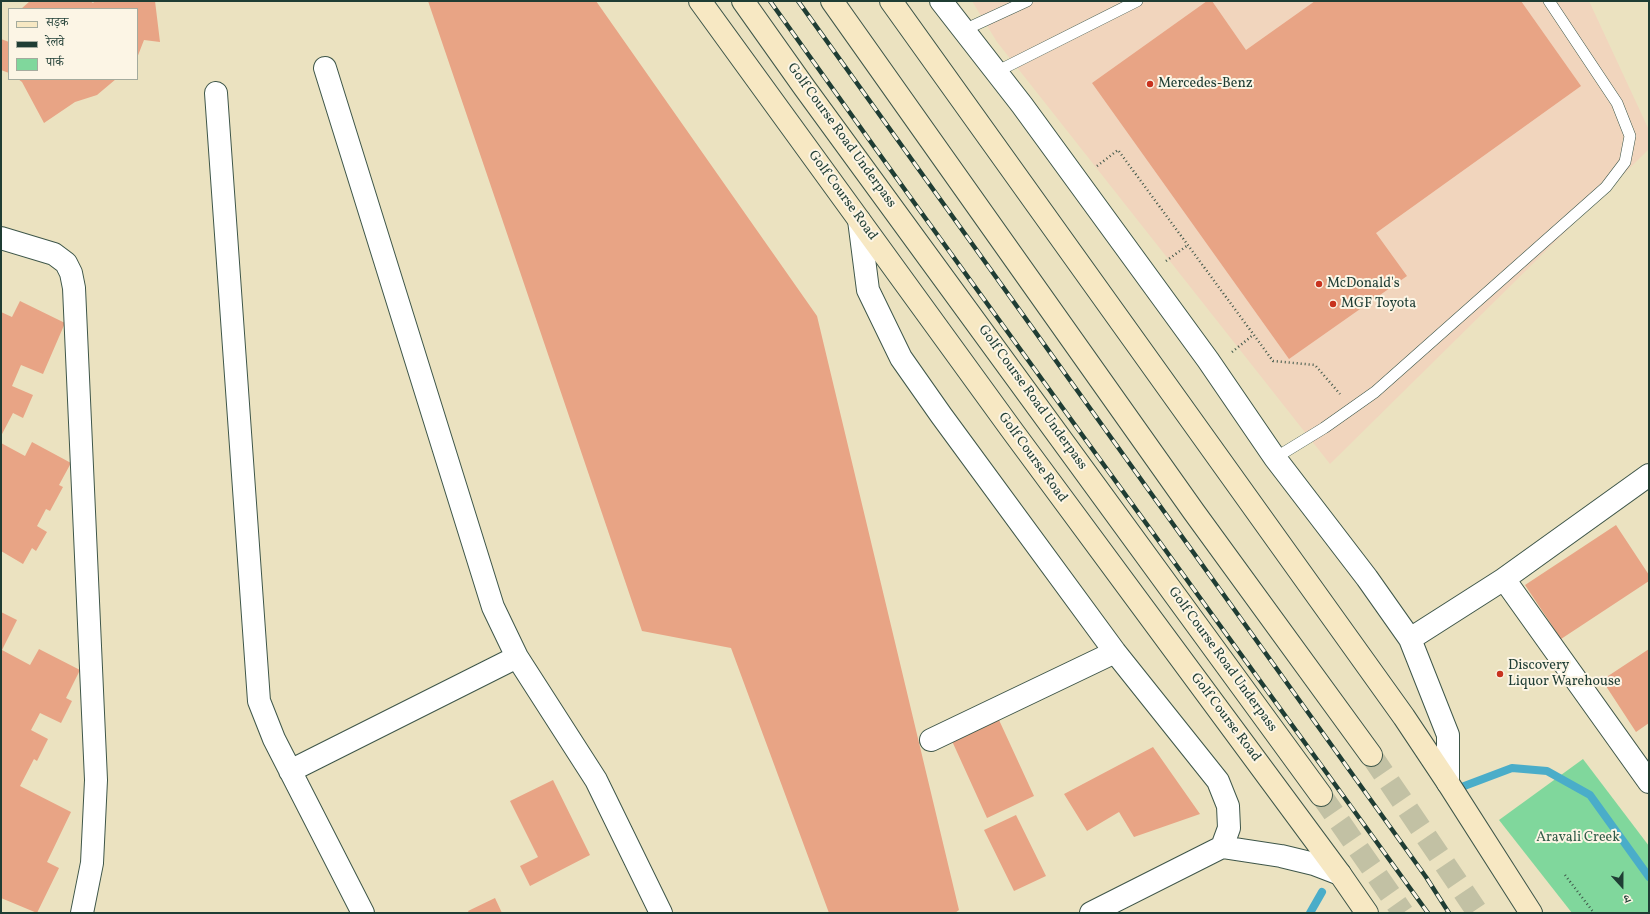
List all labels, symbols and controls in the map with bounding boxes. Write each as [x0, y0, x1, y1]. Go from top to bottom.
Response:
legend [8, 8, 138, 80]
text: सड़क [46, 15, 69, 31]
text: रेलवे [46, 35, 64, 51]
text: पार्क [46, 55, 64, 71]
street label: Golf Course Road Underpass [783, 60, 899, 212]
place label: Mercedes-Benz [1158, 76, 1253, 92]
marker: Mercedes-Benz [1145, 79, 1155, 89]
street label: Golf Course Road [804, 148, 880, 244]
place label: McDonald's [1327, 276, 1400, 292]
marker: McDonald's [1314, 279, 1324, 289]
place label: MGF Toyota [1341, 296, 1416, 312]
marker: MGF Toyota [1328, 299, 1338, 309]
street label: Golf Course Road Underpass [974, 322, 1090, 474]
street label: Golf Course Road [994, 410, 1070, 506]
street label: Golf Course Road Underpass [1164, 584, 1280, 736]
place label: Discovery Liquor Warehouse [1508, 658, 1621, 690]
marker: Discovery Liquor Warehouse [1495, 669, 1505, 679]
street label: Golf Course Road [1186, 670, 1264, 766]
park label: Aravali Creek [1536, 830, 1620, 846]
north arrow [1602, 866, 1642, 906]
text: उ [1621, 890, 1632, 906]

